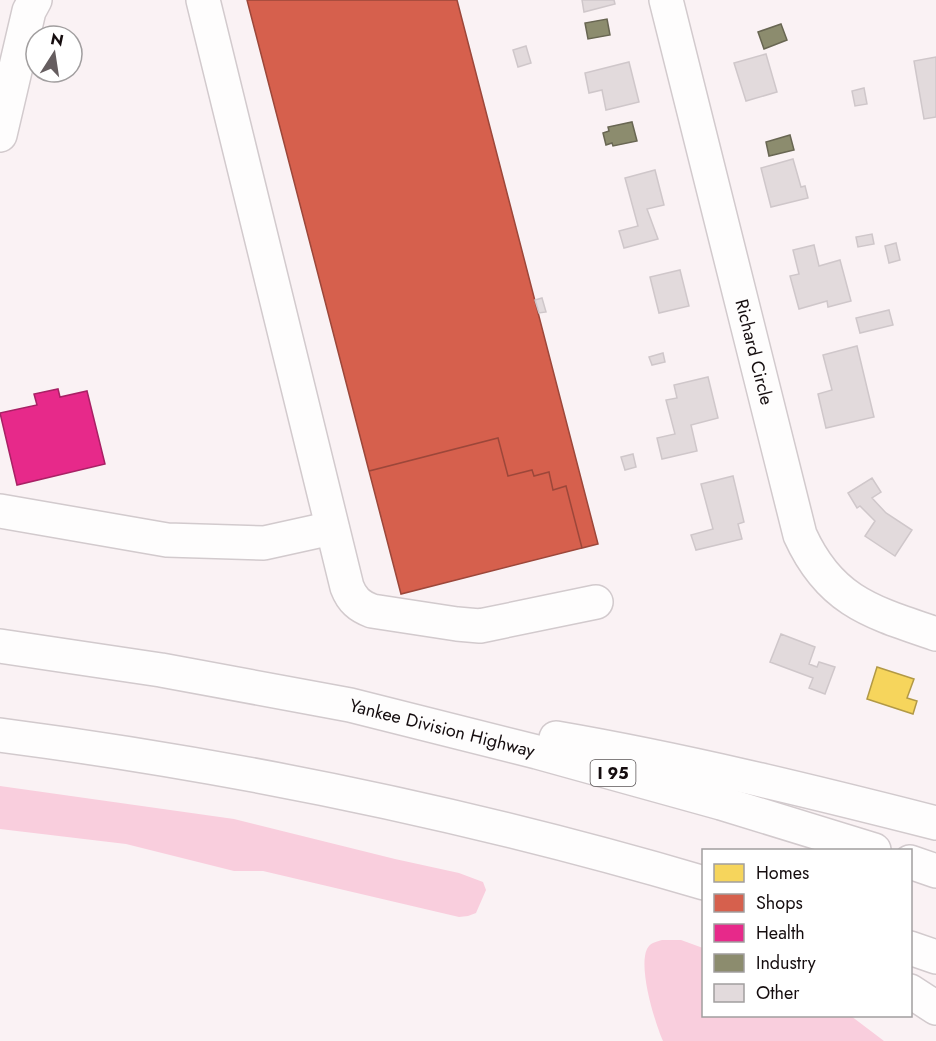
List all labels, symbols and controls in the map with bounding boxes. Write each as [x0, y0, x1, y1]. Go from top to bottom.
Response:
north arrow [24, 24, 84, 84]
text: N [48, 27, 66, 52]
street label: Richard Circle [728, 296, 780, 408]
street label: Yankee Division Highway [347, 692, 538, 764]
road number: I 95 [590, 760, 636, 786]
legend [702, 849, 912, 1017]
text: Homes [756, 860, 809, 886]
text: Shops [756, 890, 803, 916]
text: Health [756, 920, 805, 946]
text: Industry [756, 950, 816, 976]
text: Other [756, 980, 800, 1006]

